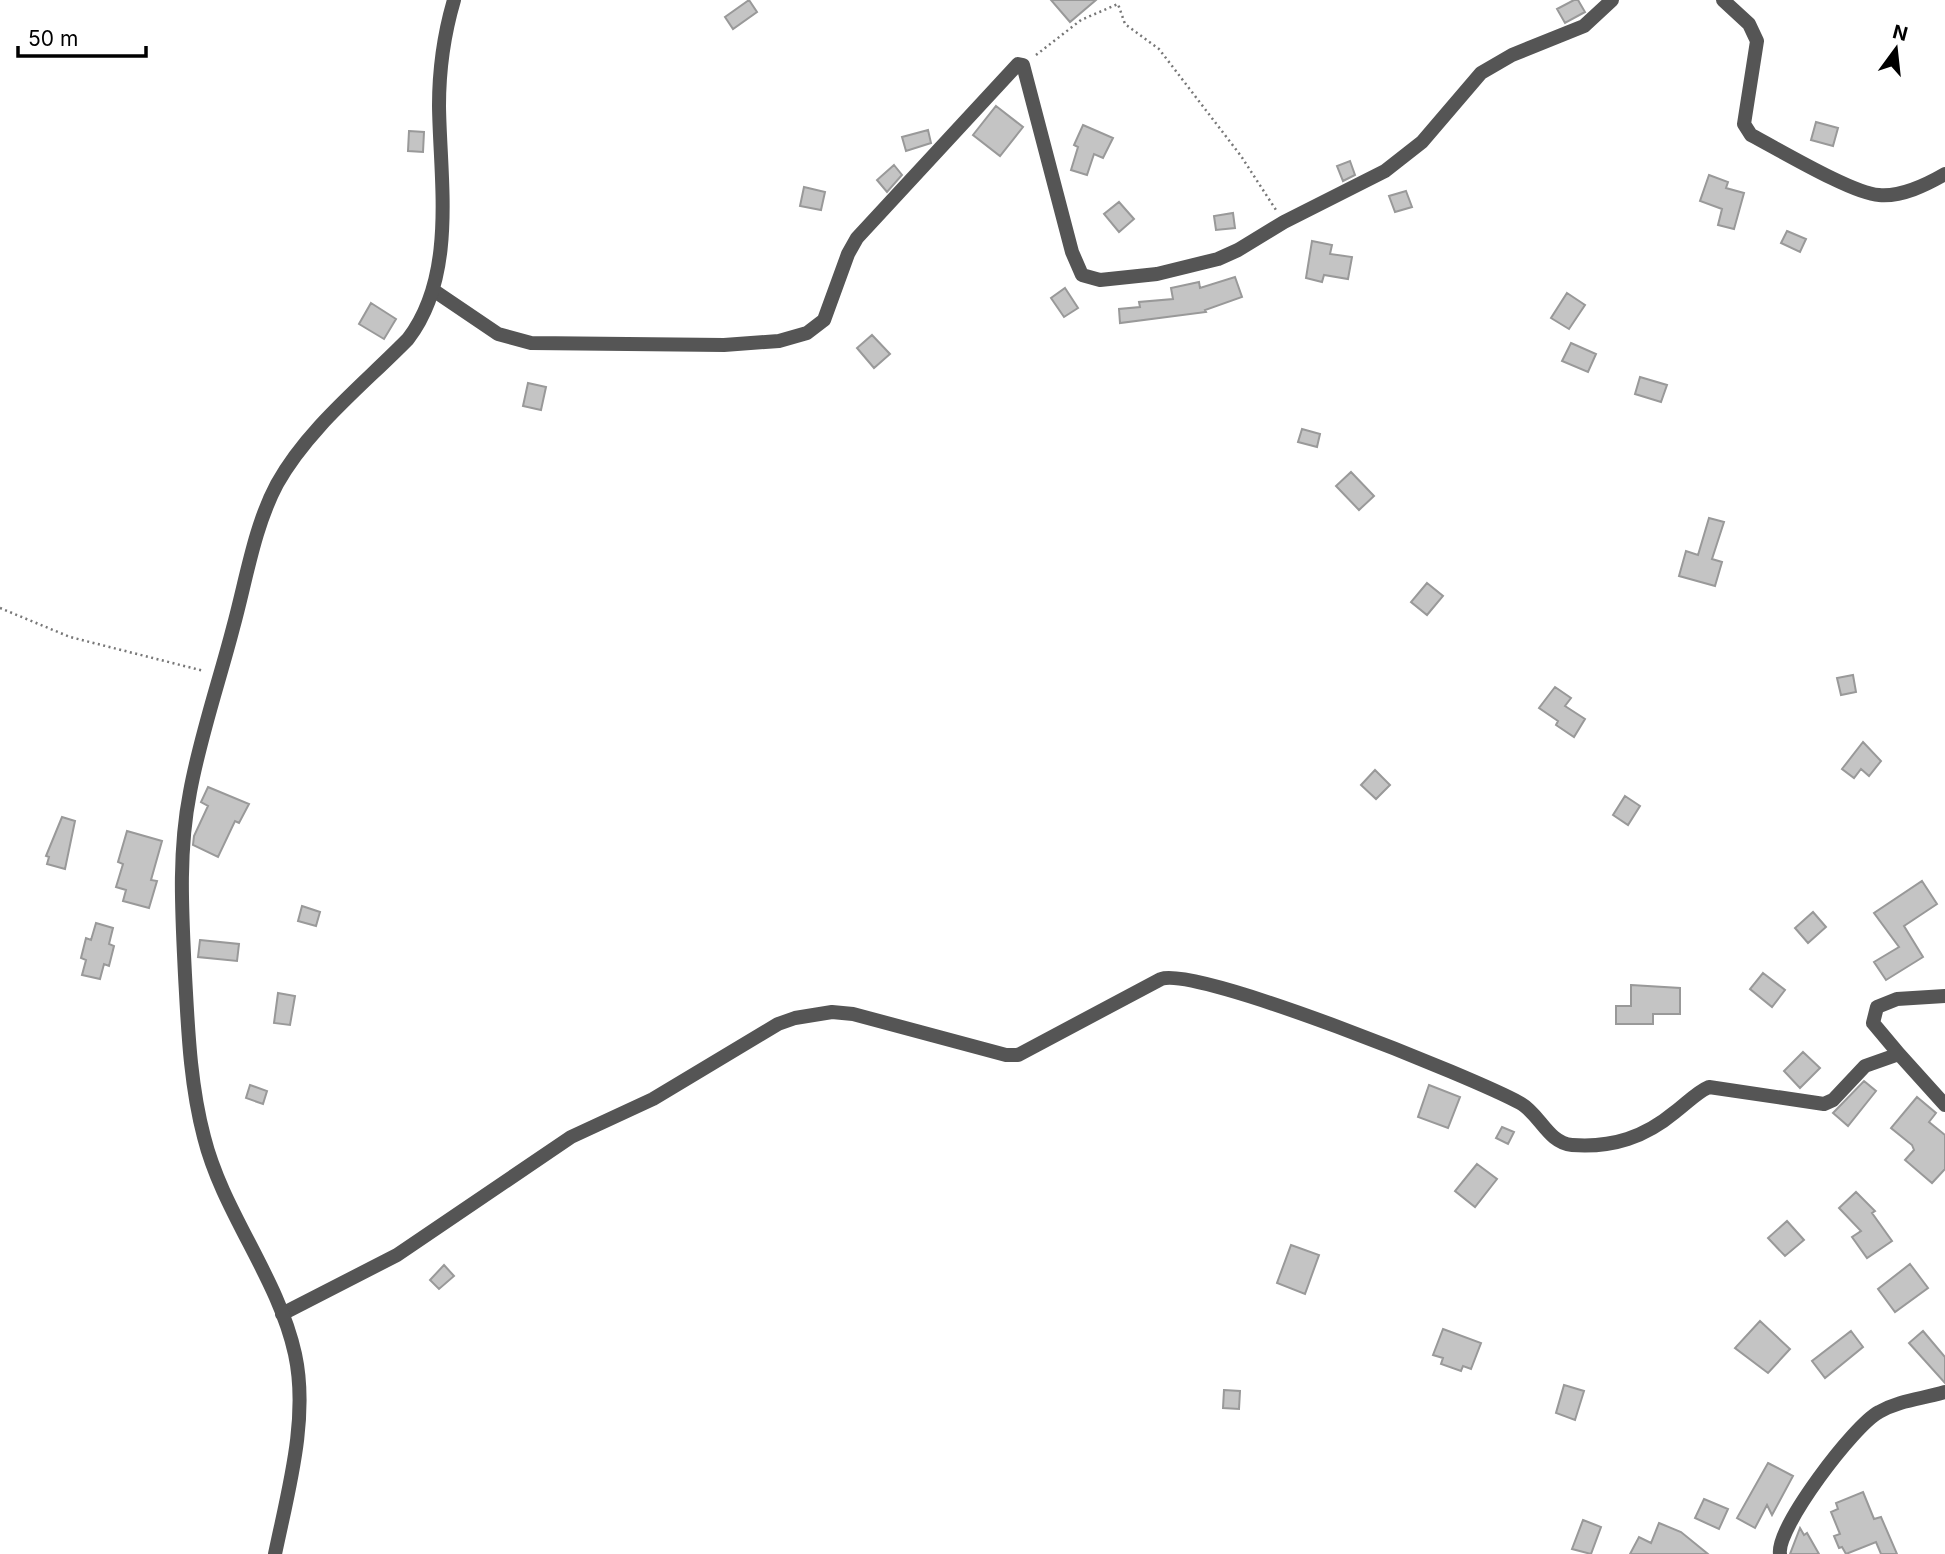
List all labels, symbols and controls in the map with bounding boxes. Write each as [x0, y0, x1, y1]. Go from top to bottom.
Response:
scale bar [18, 14, 145, 58]
north arrow [1861, 14, 1931, 84]
text: N [1890, 20, 1910, 46]
text: 50 m [28, 26, 78, 51]

